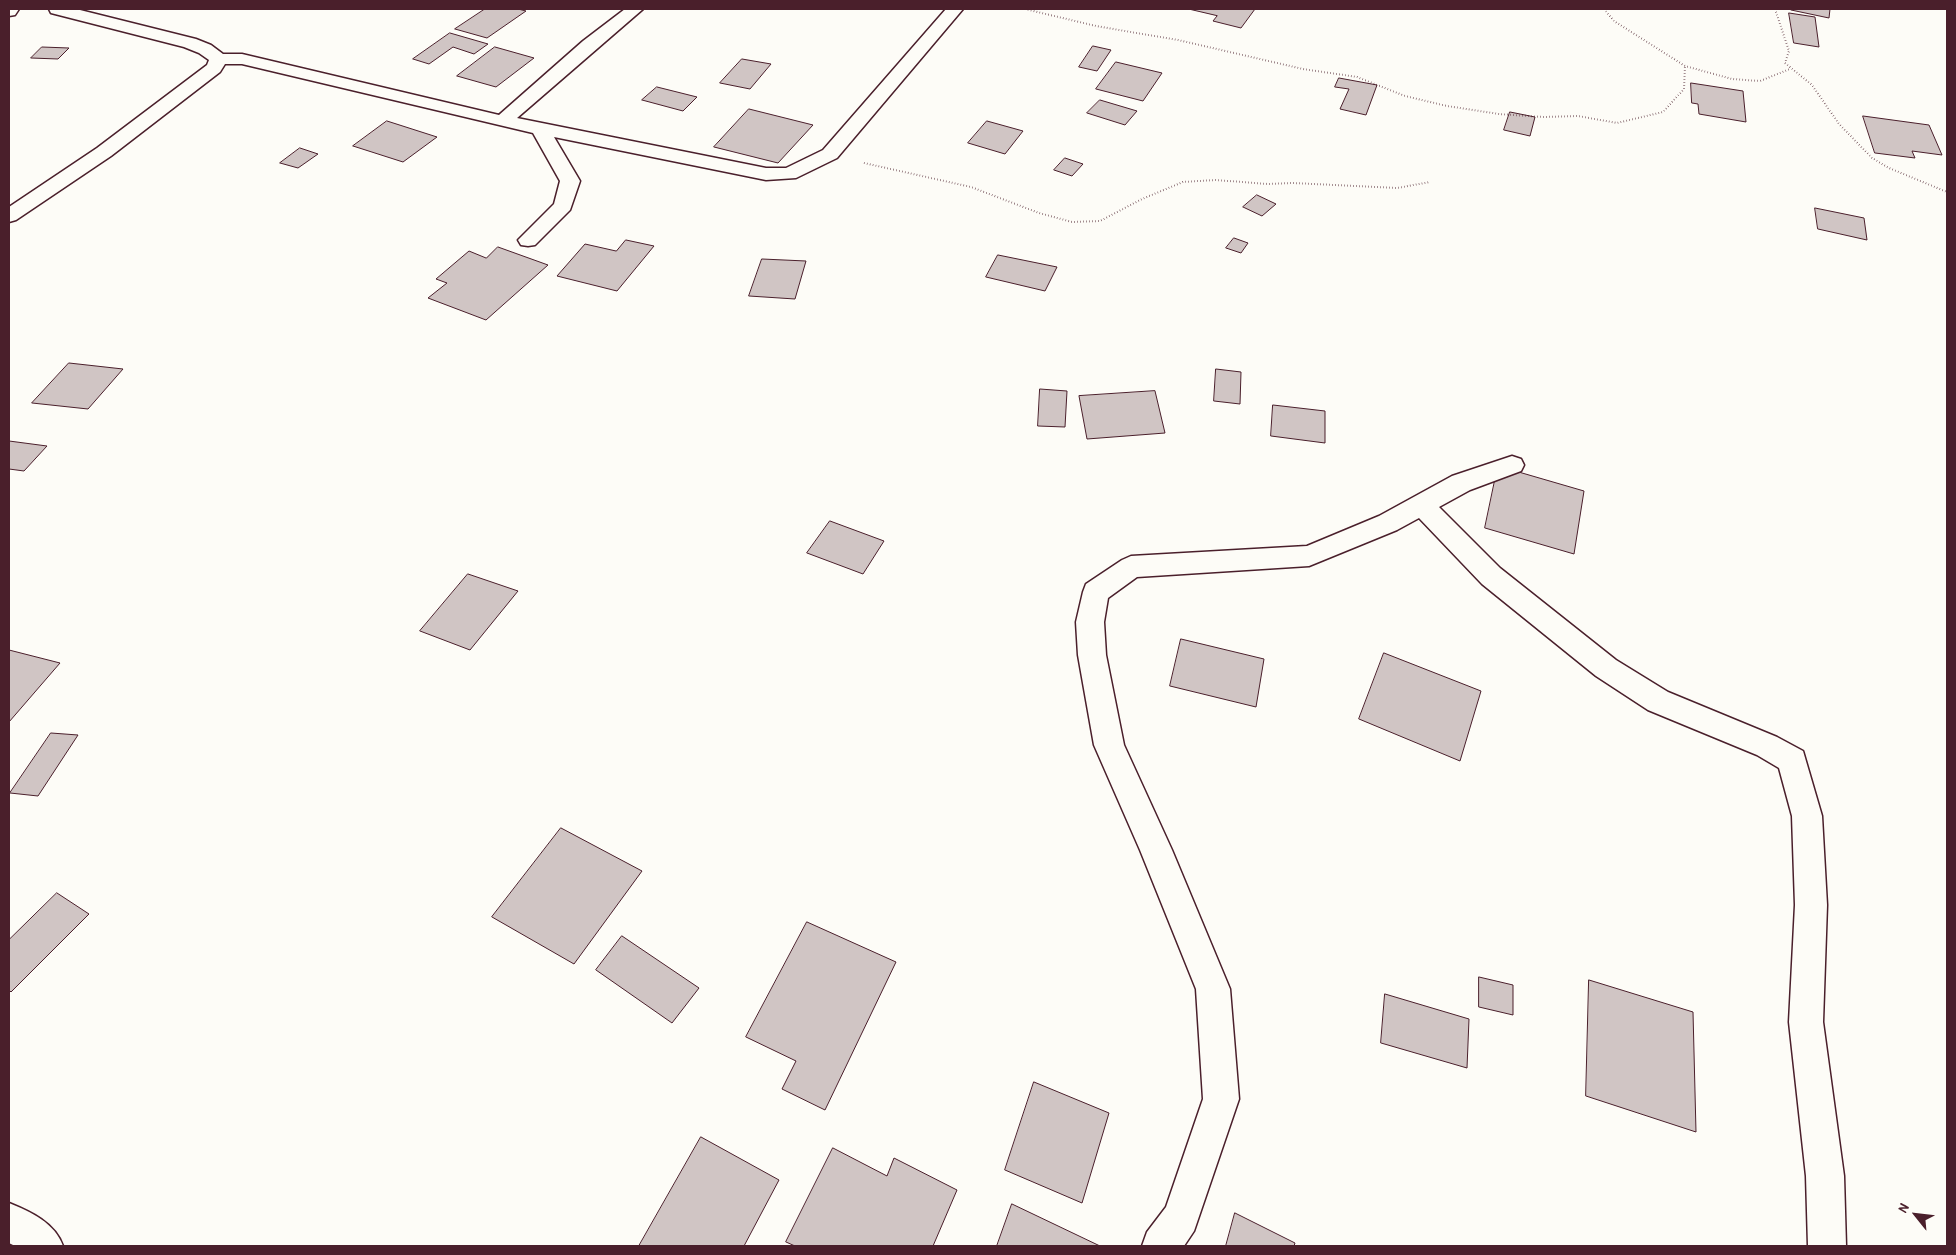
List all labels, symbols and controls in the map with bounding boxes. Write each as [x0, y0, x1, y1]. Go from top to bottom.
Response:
north arrow [1891, 1190, 1941, 1240]
text: N [1892, 1200, 1913, 1215]

